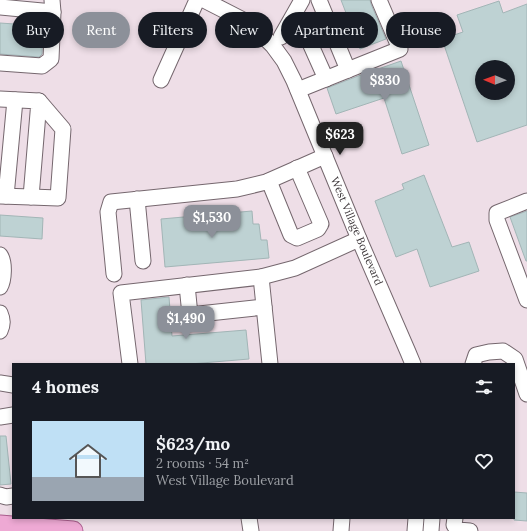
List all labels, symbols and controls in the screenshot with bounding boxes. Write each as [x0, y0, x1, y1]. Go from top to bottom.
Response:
chip: Buy [12, 12, 64, 48]
chip: Rent [72, 12, 130, 48]
chip: Filters [138, 12, 207, 48]
chip: New [215, 12, 273, 48]
chip: Apartment [281, 12, 378, 48]
chip: House [386, 12, 456, 48]
north arrow [475, 60, 515, 100]
map controls [475, 60, 515, 100]
pin: $830 [361, 68, 409, 102]
text: $830 [370, 72, 400, 89]
pin: $623 [316, 122, 364, 156]
text: $623 [325, 126, 355, 143]
street label: West Village Boulevard [328, 175, 386, 288]
pin: $1,530 [179, 205, 245, 239]
text: $1,530 [193, 209, 231, 226]
pin: $1,490 [153, 306, 219, 340]
text: $1,490 [166, 310, 206, 327]
text: 4 homes [32, 376, 99, 398]
icon: filters [473, 376, 495, 398]
text: $623/mo [156, 433, 230, 455]
icon: home [64, 437, 112, 485]
icon: heart [473, 450, 495, 472]
text: 2 rooms · 54 m² [156, 455, 249, 472]
text: West Village Boulevard [156, 472, 294, 489]

